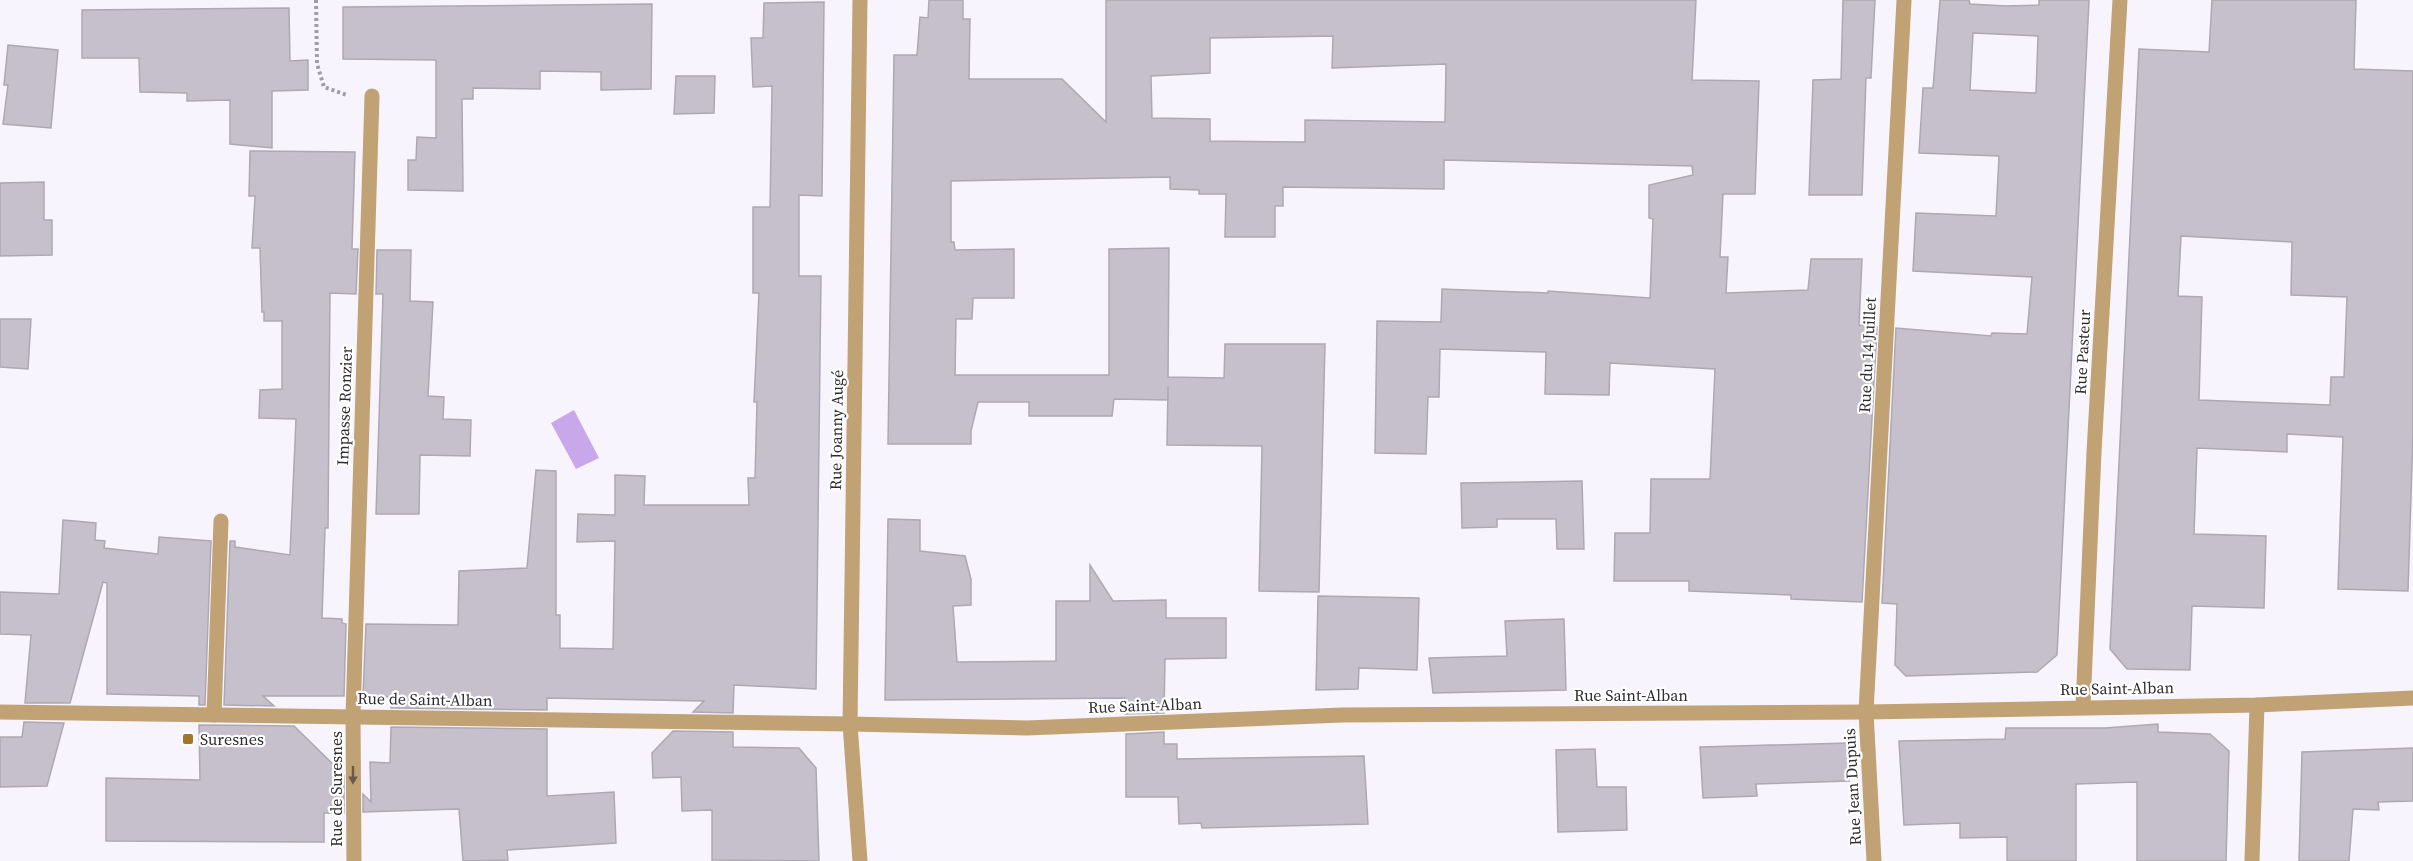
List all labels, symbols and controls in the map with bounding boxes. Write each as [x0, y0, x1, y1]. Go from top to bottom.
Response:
street label: Rue du 14 Juillet [1853, 296, 1881, 413]
street label: Rue Pasteur [2069, 309, 2095, 395]
street label: Impasse Ronzier [331, 346, 357, 466]
street label: Rue Joanny Augé [824, 370, 848, 490]
street label: Rue Saint-Alban [2060, 676, 2175, 700]
street label: Rue Saint-Alban [1574, 684, 1688, 706]
street label: Rue de Saint-Alban [357, 687, 493, 711]
street label: Rue Saint-Alban [1088, 692, 1203, 718]
place label: Suresnes [200, 728, 264, 750]
street label: Rue Jean Dupuis [1838, 728, 1866, 846]
street label: Rue de Suresnes [325, 731, 347, 847]
marker: Suresnes [181, 732, 195, 746]
one-way arrow [349, 765, 358, 784]

